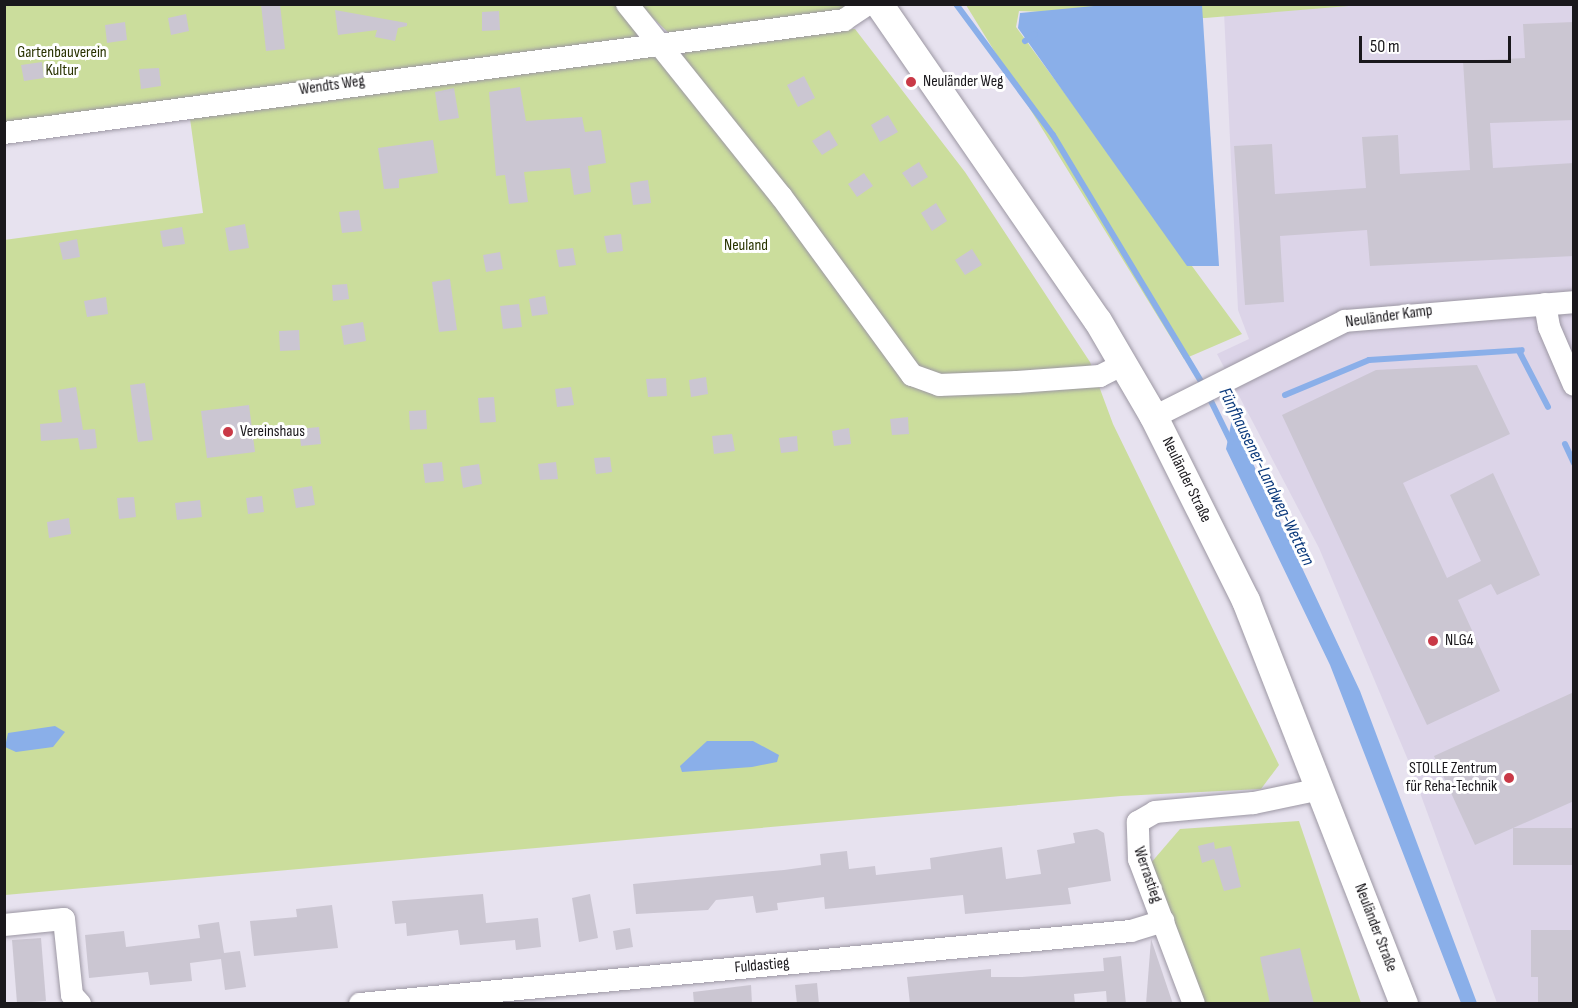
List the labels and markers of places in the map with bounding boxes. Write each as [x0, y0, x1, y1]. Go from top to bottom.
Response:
place label: Neuländer Weg [923, 72, 1003, 92]
marker: Neuländer Weg [904, 75, 918, 89]
place label: Vereinshaus [240, 422, 305, 442]
marker: Vereinshaus [221, 425, 235, 439]
place label: NLG4 [1445, 631, 1474, 651]
marker: NLG4 [1426, 634, 1440, 648]
place label: STOLLE Zentrum für Reha-Technik [1406, 759, 1497, 797]
marker: STOLLE Zentrum für Reha-Technik [1502, 771, 1516, 785]

